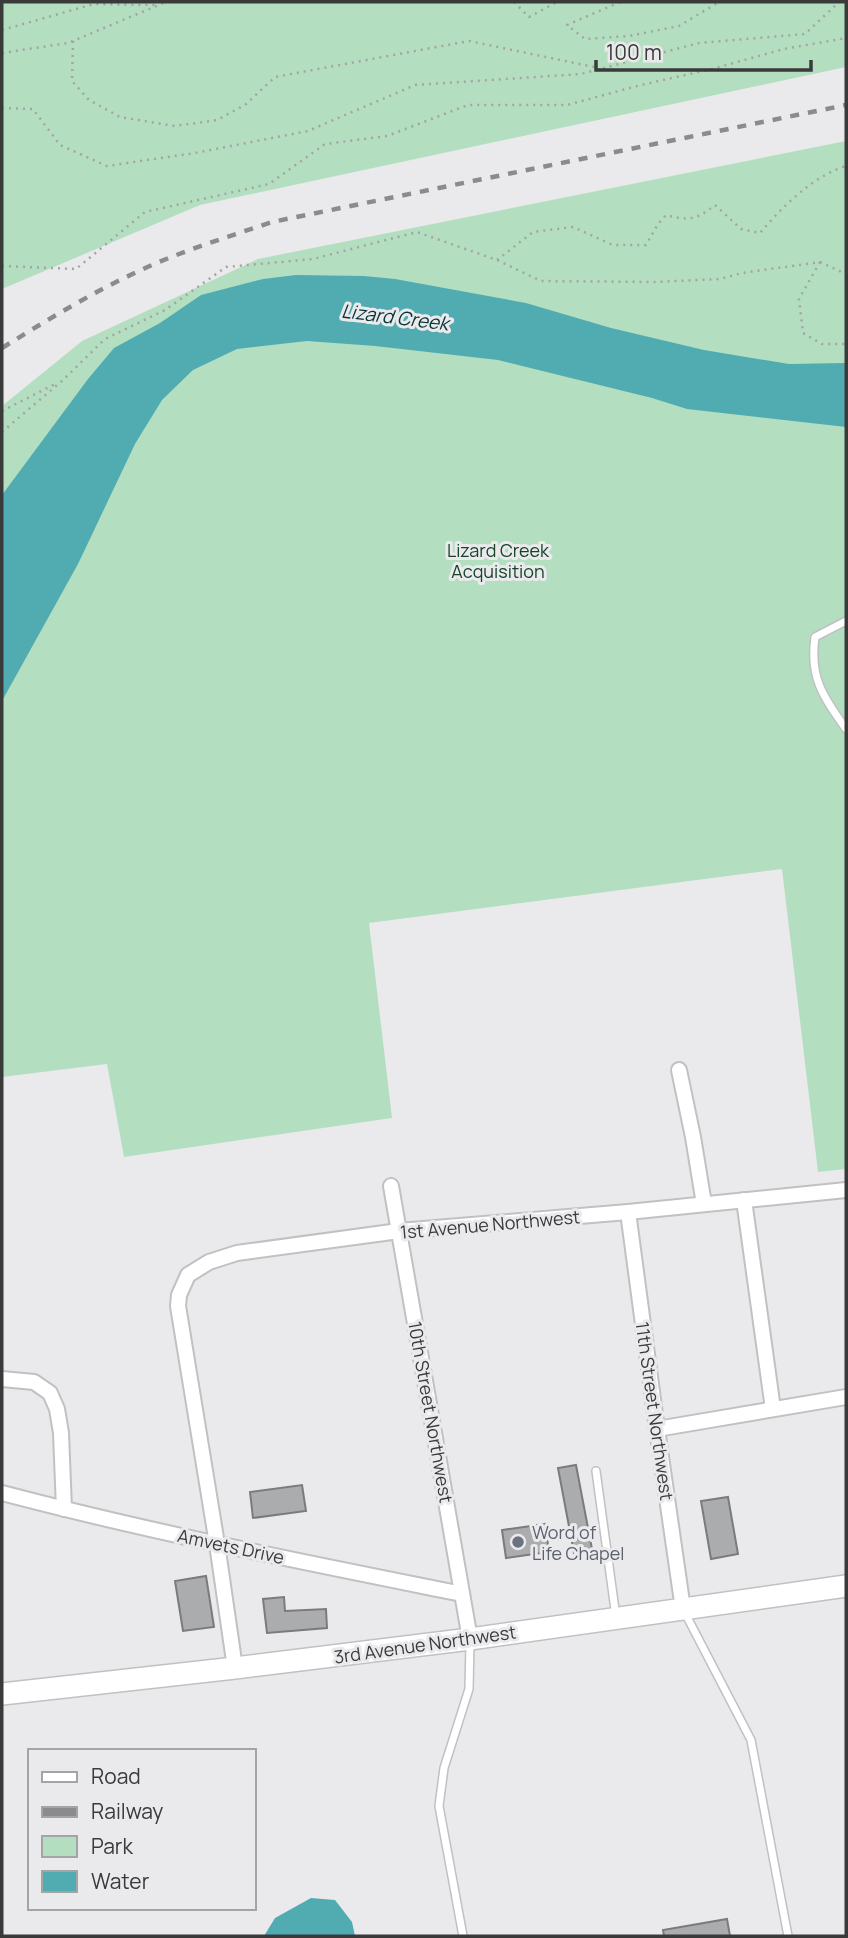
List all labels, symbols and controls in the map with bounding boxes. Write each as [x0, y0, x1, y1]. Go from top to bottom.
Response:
scale bar [596, 28, 811, 72]
text: 100 m [606, 38, 662, 66]
water label: Lizard Creek [340, 298, 453, 337]
park label: Lizard Creek Acquisition [447, 538, 550, 583]
street label: 1st Avenue Northwest [399, 1204, 581, 1244]
street label: 10th Street Northwest [403, 1319, 459, 1505]
street label: 11th Street Northwest [631, 1320, 679, 1502]
place label: Word of Life Chapel [532, 1520, 625, 1565]
street label: Amvets Drive [176, 1523, 286, 1569]
marker: Word of Life Chapel [510, 1534, 526, 1550]
street label: 3rd Avenue Northwest [332, 1619, 518, 1669]
legend [28, 1749, 256, 1910]
text: Road [91, 1762, 141, 1790]
text: Railway [91, 1797, 163, 1825]
text: Park [91, 1832, 133, 1860]
text: Water [91, 1867, 150, 1895]

